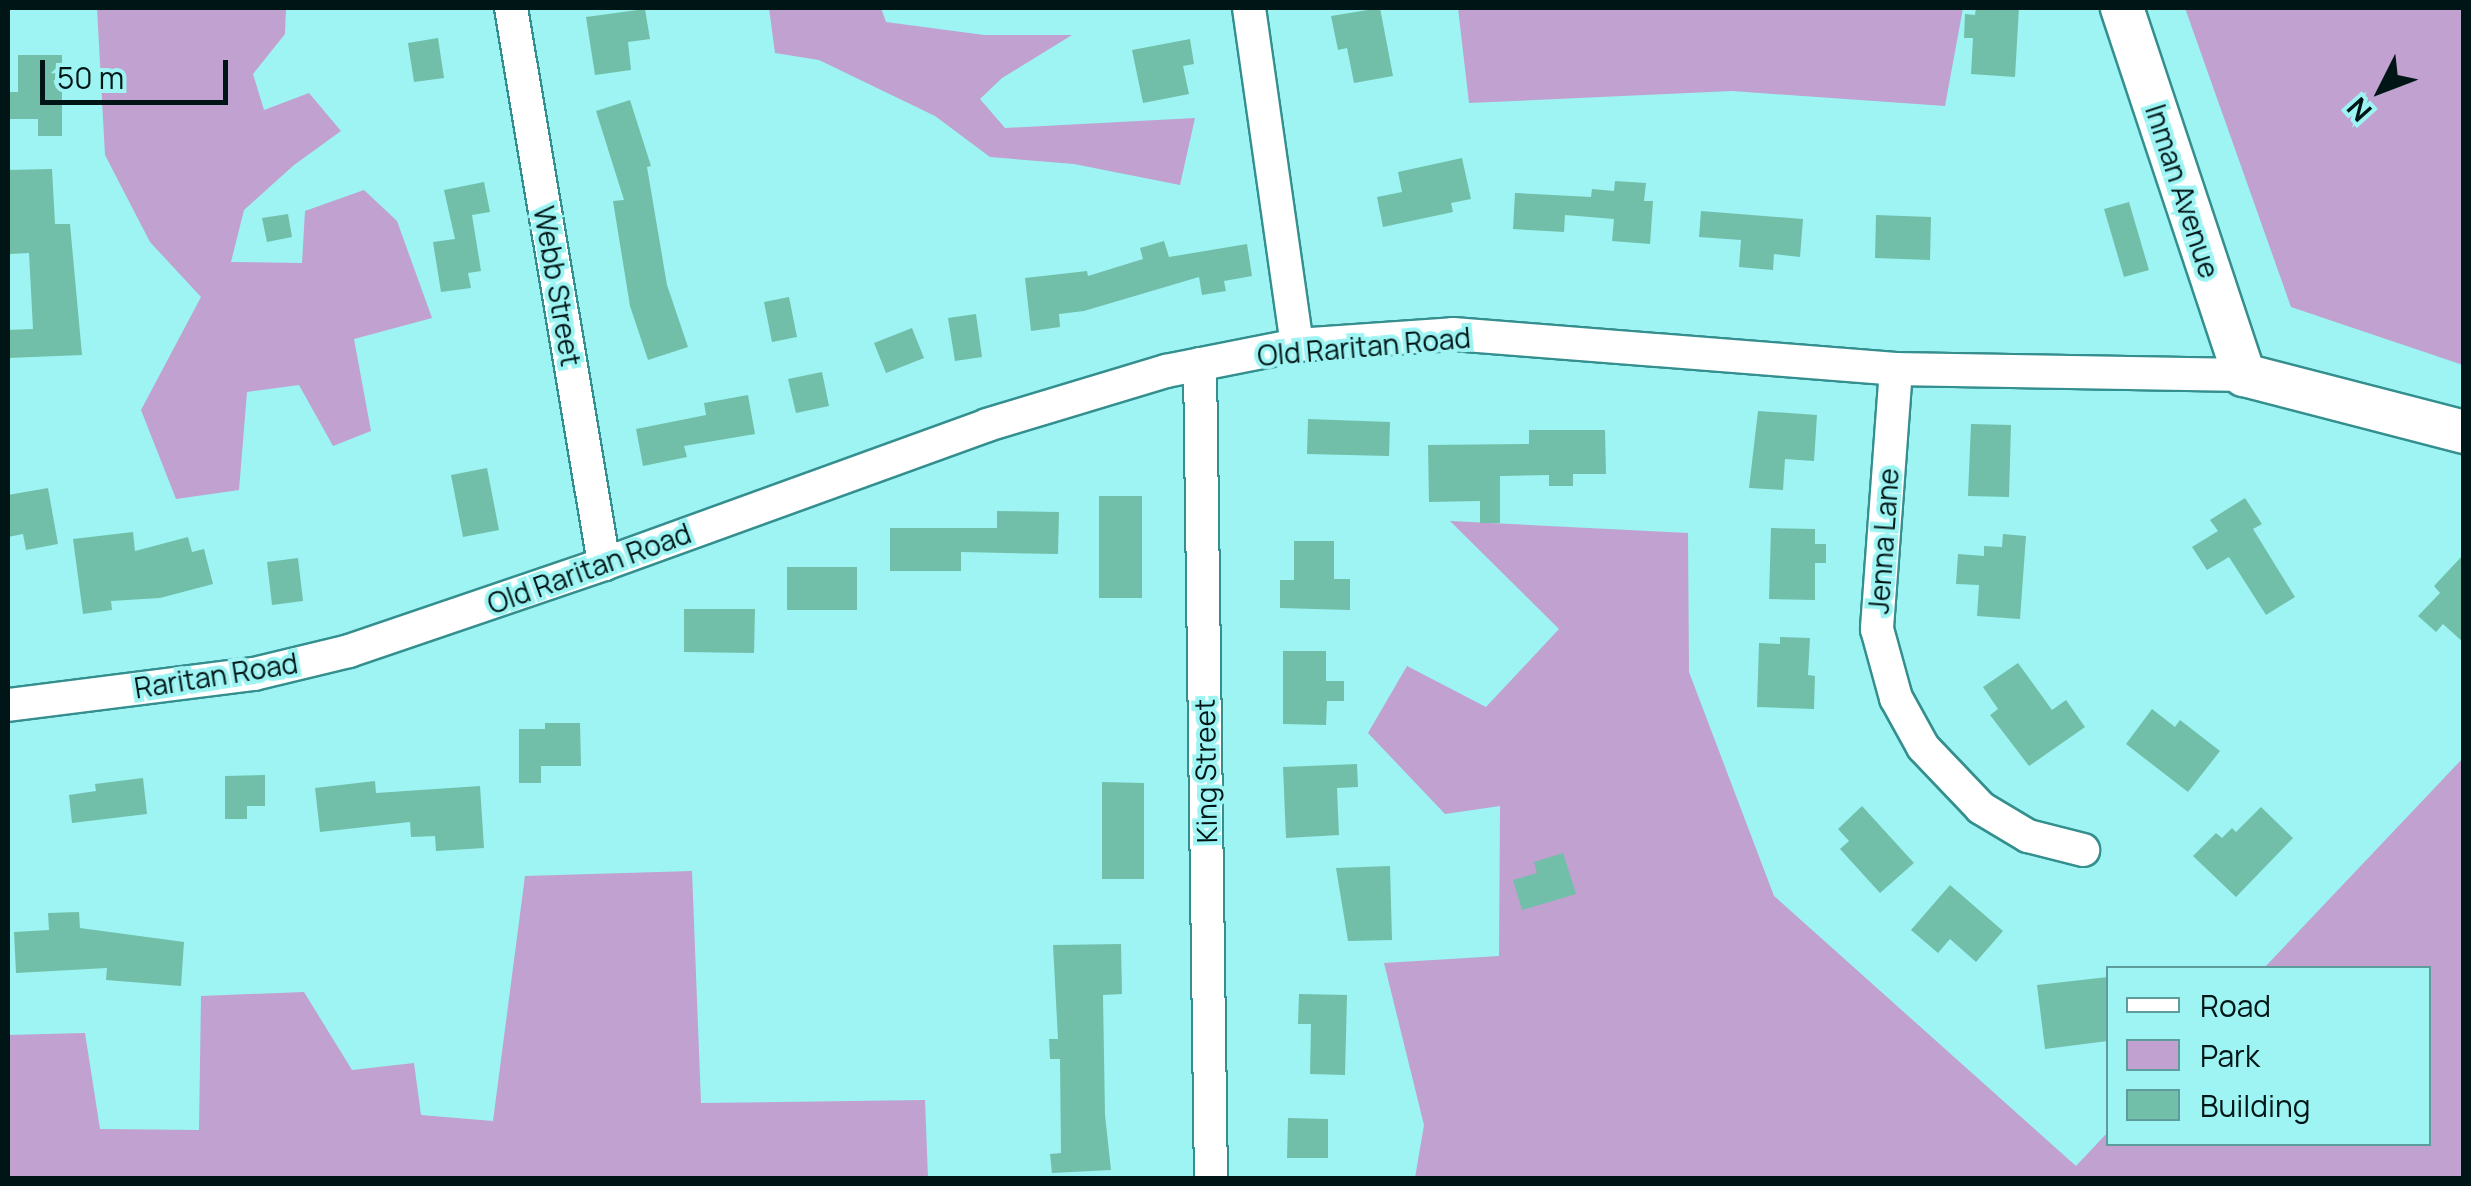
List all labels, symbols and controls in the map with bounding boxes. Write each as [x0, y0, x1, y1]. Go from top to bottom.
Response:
scale bar [45, 40, 232, 102]
north arrow [2331, 40, 2431, 140]
text: 50 m [57, 57, 124, 98]
text: N [2338, 90, 2380, 130]
street label: Inman Avenue [2139, 100, 2227, 282]
street label: Webb Street [527, 203, 589, 369]
street label: Old Raritan Road [1256, 320, 1472, 372]
street label: Jenna Lane [1861, 467, 1905, 615]
street label: Old Raritan Road [483, 516, 695, 620]
street label: Raritan Road [132, 645, 300, 705]
street label: King Street [1187, 699, 1223, 843]
legend [2106, 966, 2431, 1146]
text: Road [2200, 985, 2271, 1026]
text: Park [2200, 1035, 2260, 1076]
text: Building [2200, 1085, 2311, 1126]

